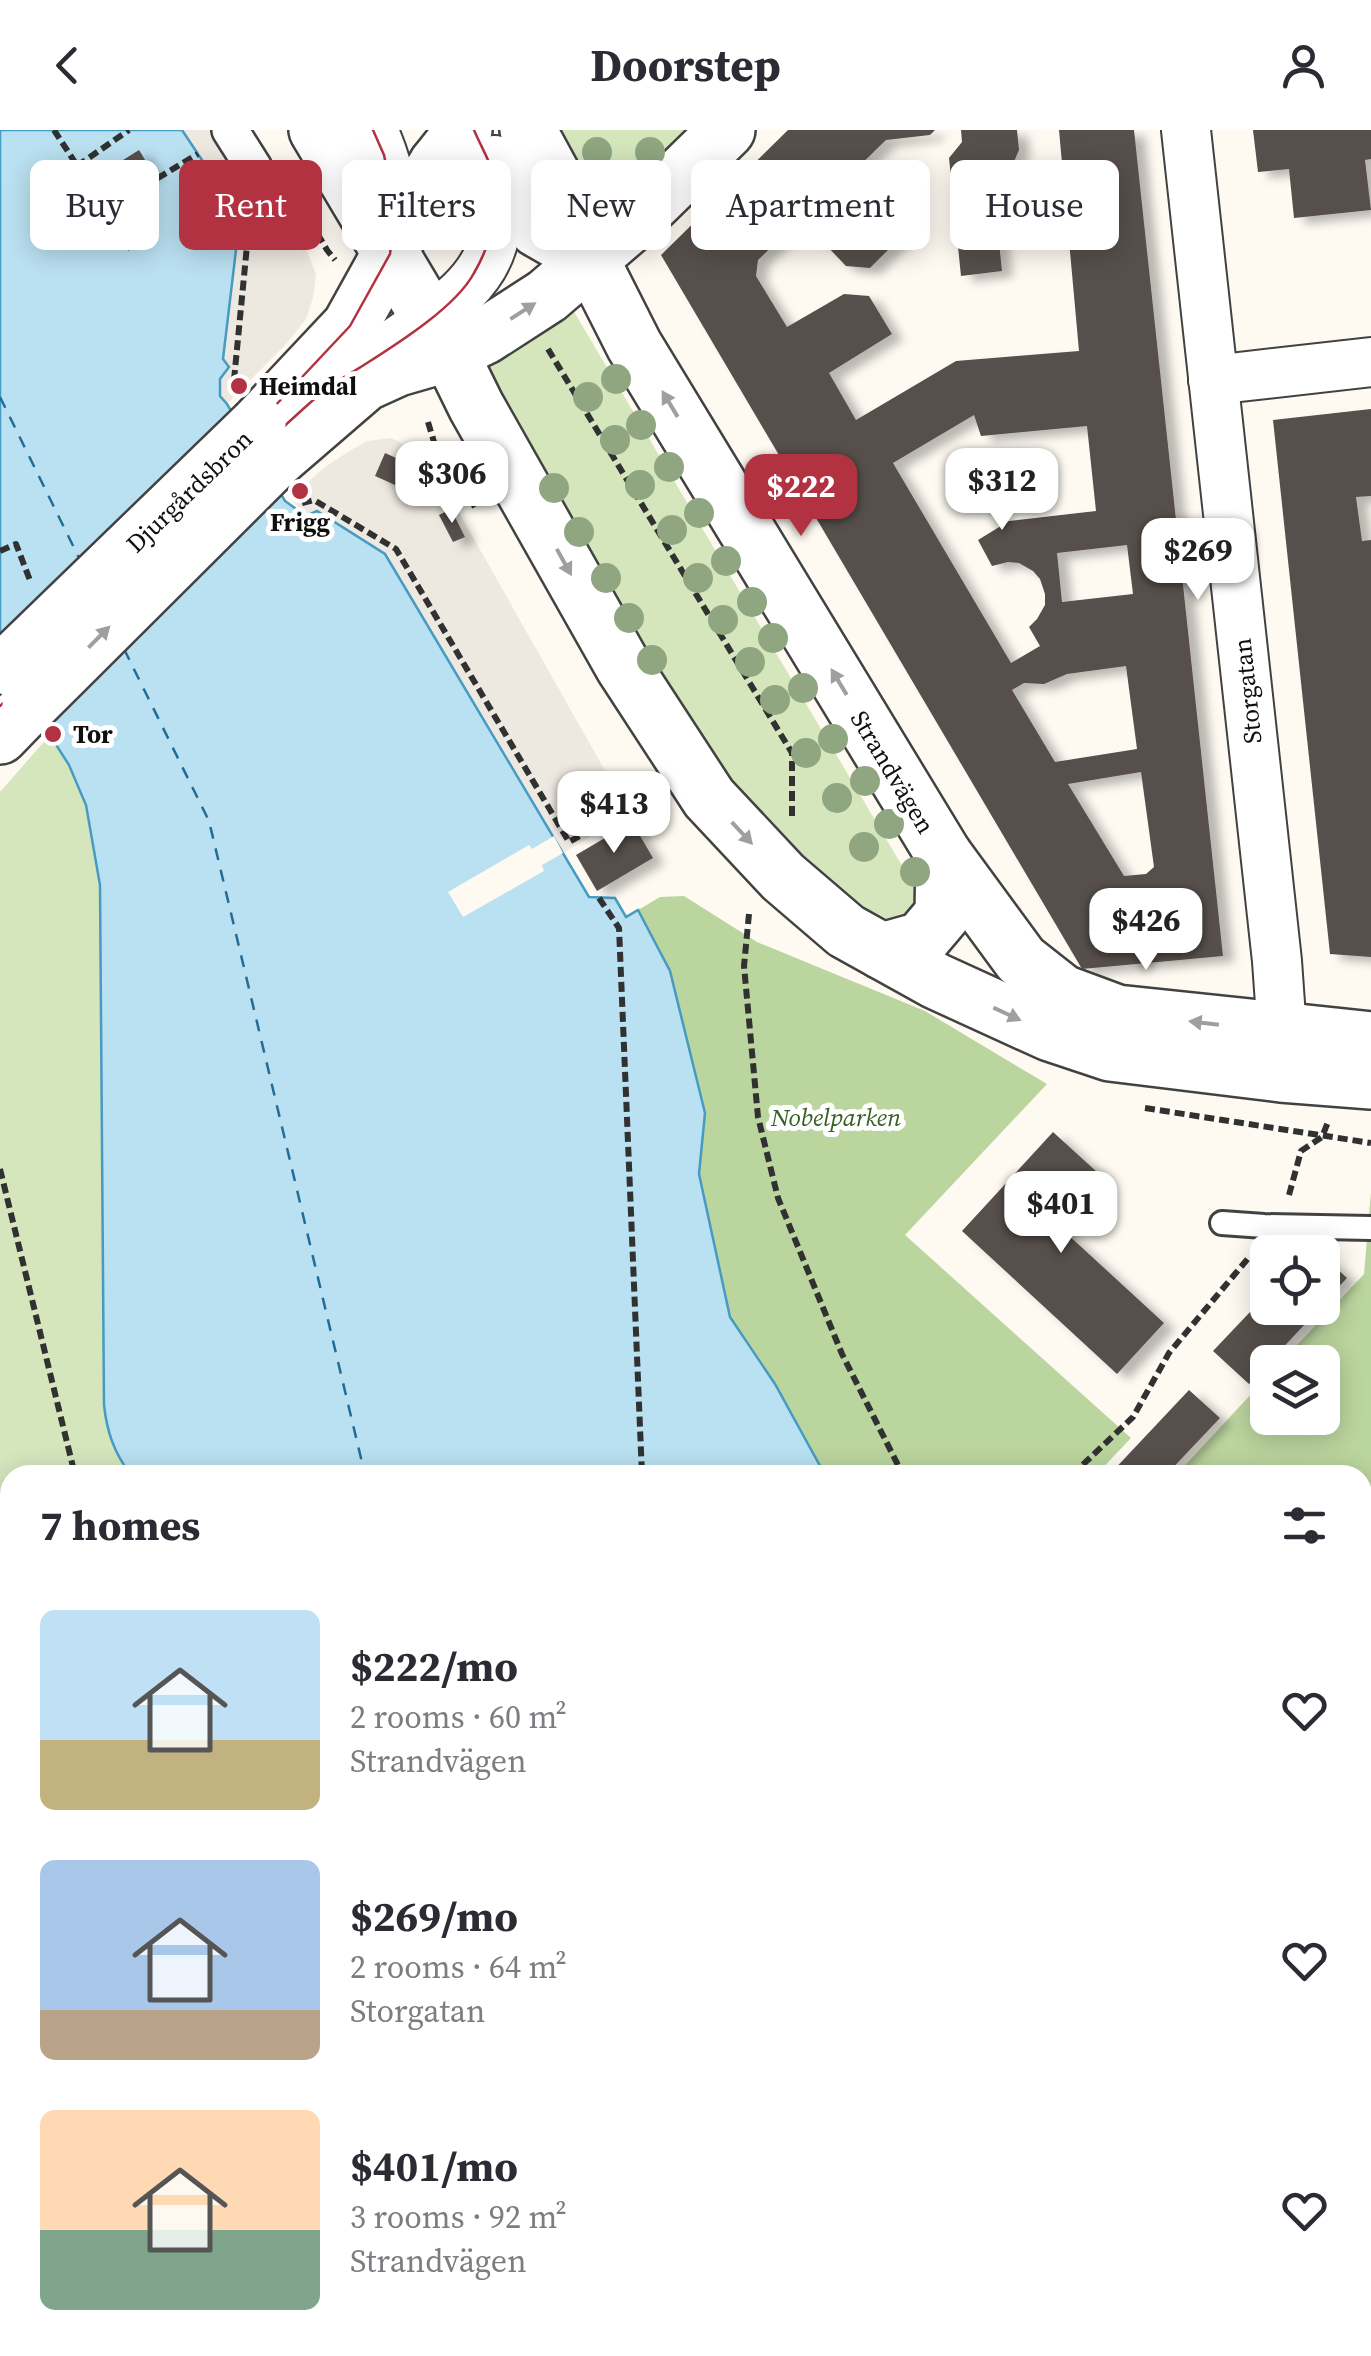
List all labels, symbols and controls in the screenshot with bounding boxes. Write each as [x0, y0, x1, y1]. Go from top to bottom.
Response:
text: Doorstep [590, 34, 781, 96]
icon: back [40, 38, 95, 93]
icon: person [1276, 38, 1331, 93]
chip: Buy [30, 160, 159, 250]
chip: Rent [179, 160, 322, 250]
chip: Filters [342, 160, 511, 250]
chip: New [531, 160, 671, 250]
chip: Apartment [691, 160, 930, 250]
chip: House [950, 160, 1119, 250]
one-way arrow [509, 303, 537, 321]
place label: Heimdal [259, 369, 357, 403]
marker: Heimdal [228, 375, 250, 397]
one-way arrow [662, 390, 679, 418]
street label: Djurgårdsbron [118, 422, 260, 560]
pin: $306 [393, 441, 511, 526]
pin: $312 [943, 448, 1061, 533]
text: $306 [417, 451, 487, 495]
pin: $222 [742, 454, 860, 539]
text: $312 [967, 458, 1037, 502]
text: $222 [766, 464, 836, 508]
marker: Frigg [289, 480, 311, 502]
place label: Frigg [270, 505, 330, 539]
pin: $269 [1139, 518, 1257, 603]
text: $269 [1163, 528, 1233, 572]
one-way arrow [555, 547, 572, 576]
one-way arrow [87, 625, 110, 649]
street label: Storgatan [1225, 637, 1269, 745]
one-way arrow [831, 668, 848, 696]
street label: Strandvägen [843, 704, 943, 840]
place label: Tor [73, 717, 113, 751]
marker: Tor [42, 723, 64, 745]
pin: $413 [555, 771, 673, 856]
text: $413 [579, 781, 649, 825]
one-way arrow [730, 820, 753, 844]
pin: $426 [1087, 888, 1205, 973]
text: $426 [1111, 898, 1181, 942]
one-way arrow [993, 1005, 1022, 1022]
one-way arrow [1188, 1015, 1220, 1031]
park label: Nobelparken [770, 1100, 901, 1134]
pin: $401 [1002, 1171, 1120, 1256]
text: $401 [1026, 1181, 1096, 1225]
map controls [1250, 1235, 1340, 1435]
button: locate [1250, 1235, 1340, 1325]
button: layers [1250, 1345, 1340, 1435]
text: 7 homes [40, 1496, 200, 1554]
icon: filters [1277, 1498, 1332, 1553]
text: $222/mo [350, 1637, 518, 1695]
icon: home [120, 1650, 240, 1770]
icon: heart [1277, 1683, 1332, 1738]
text: 2 rooms · 60 m² [350, 1695, 567, 1739]
text: Strandvägen [350, 1739, 527, 1783]
text: $269/mo [350, 1887, 518, 1945]
icon: home [120, 1900, 240, 2020]
icon: heart [1277, 1933, 1332, 1988]
text: 2 rooms · 64 m² [350, 1945, 567, 1989]
text: Storgatan [350, 1989, 485, 2033]
text: $401/mo [350, 2137, 518, 2195]
icon: home [120, 2150, 240, 2270]
icon: heart [1277, 2183, 1332, 2238]
text: 3 rooms · 92 m² [350, 2195, 567, 2239]
text: Strandvägen [350, 2239, 527, 2283]

